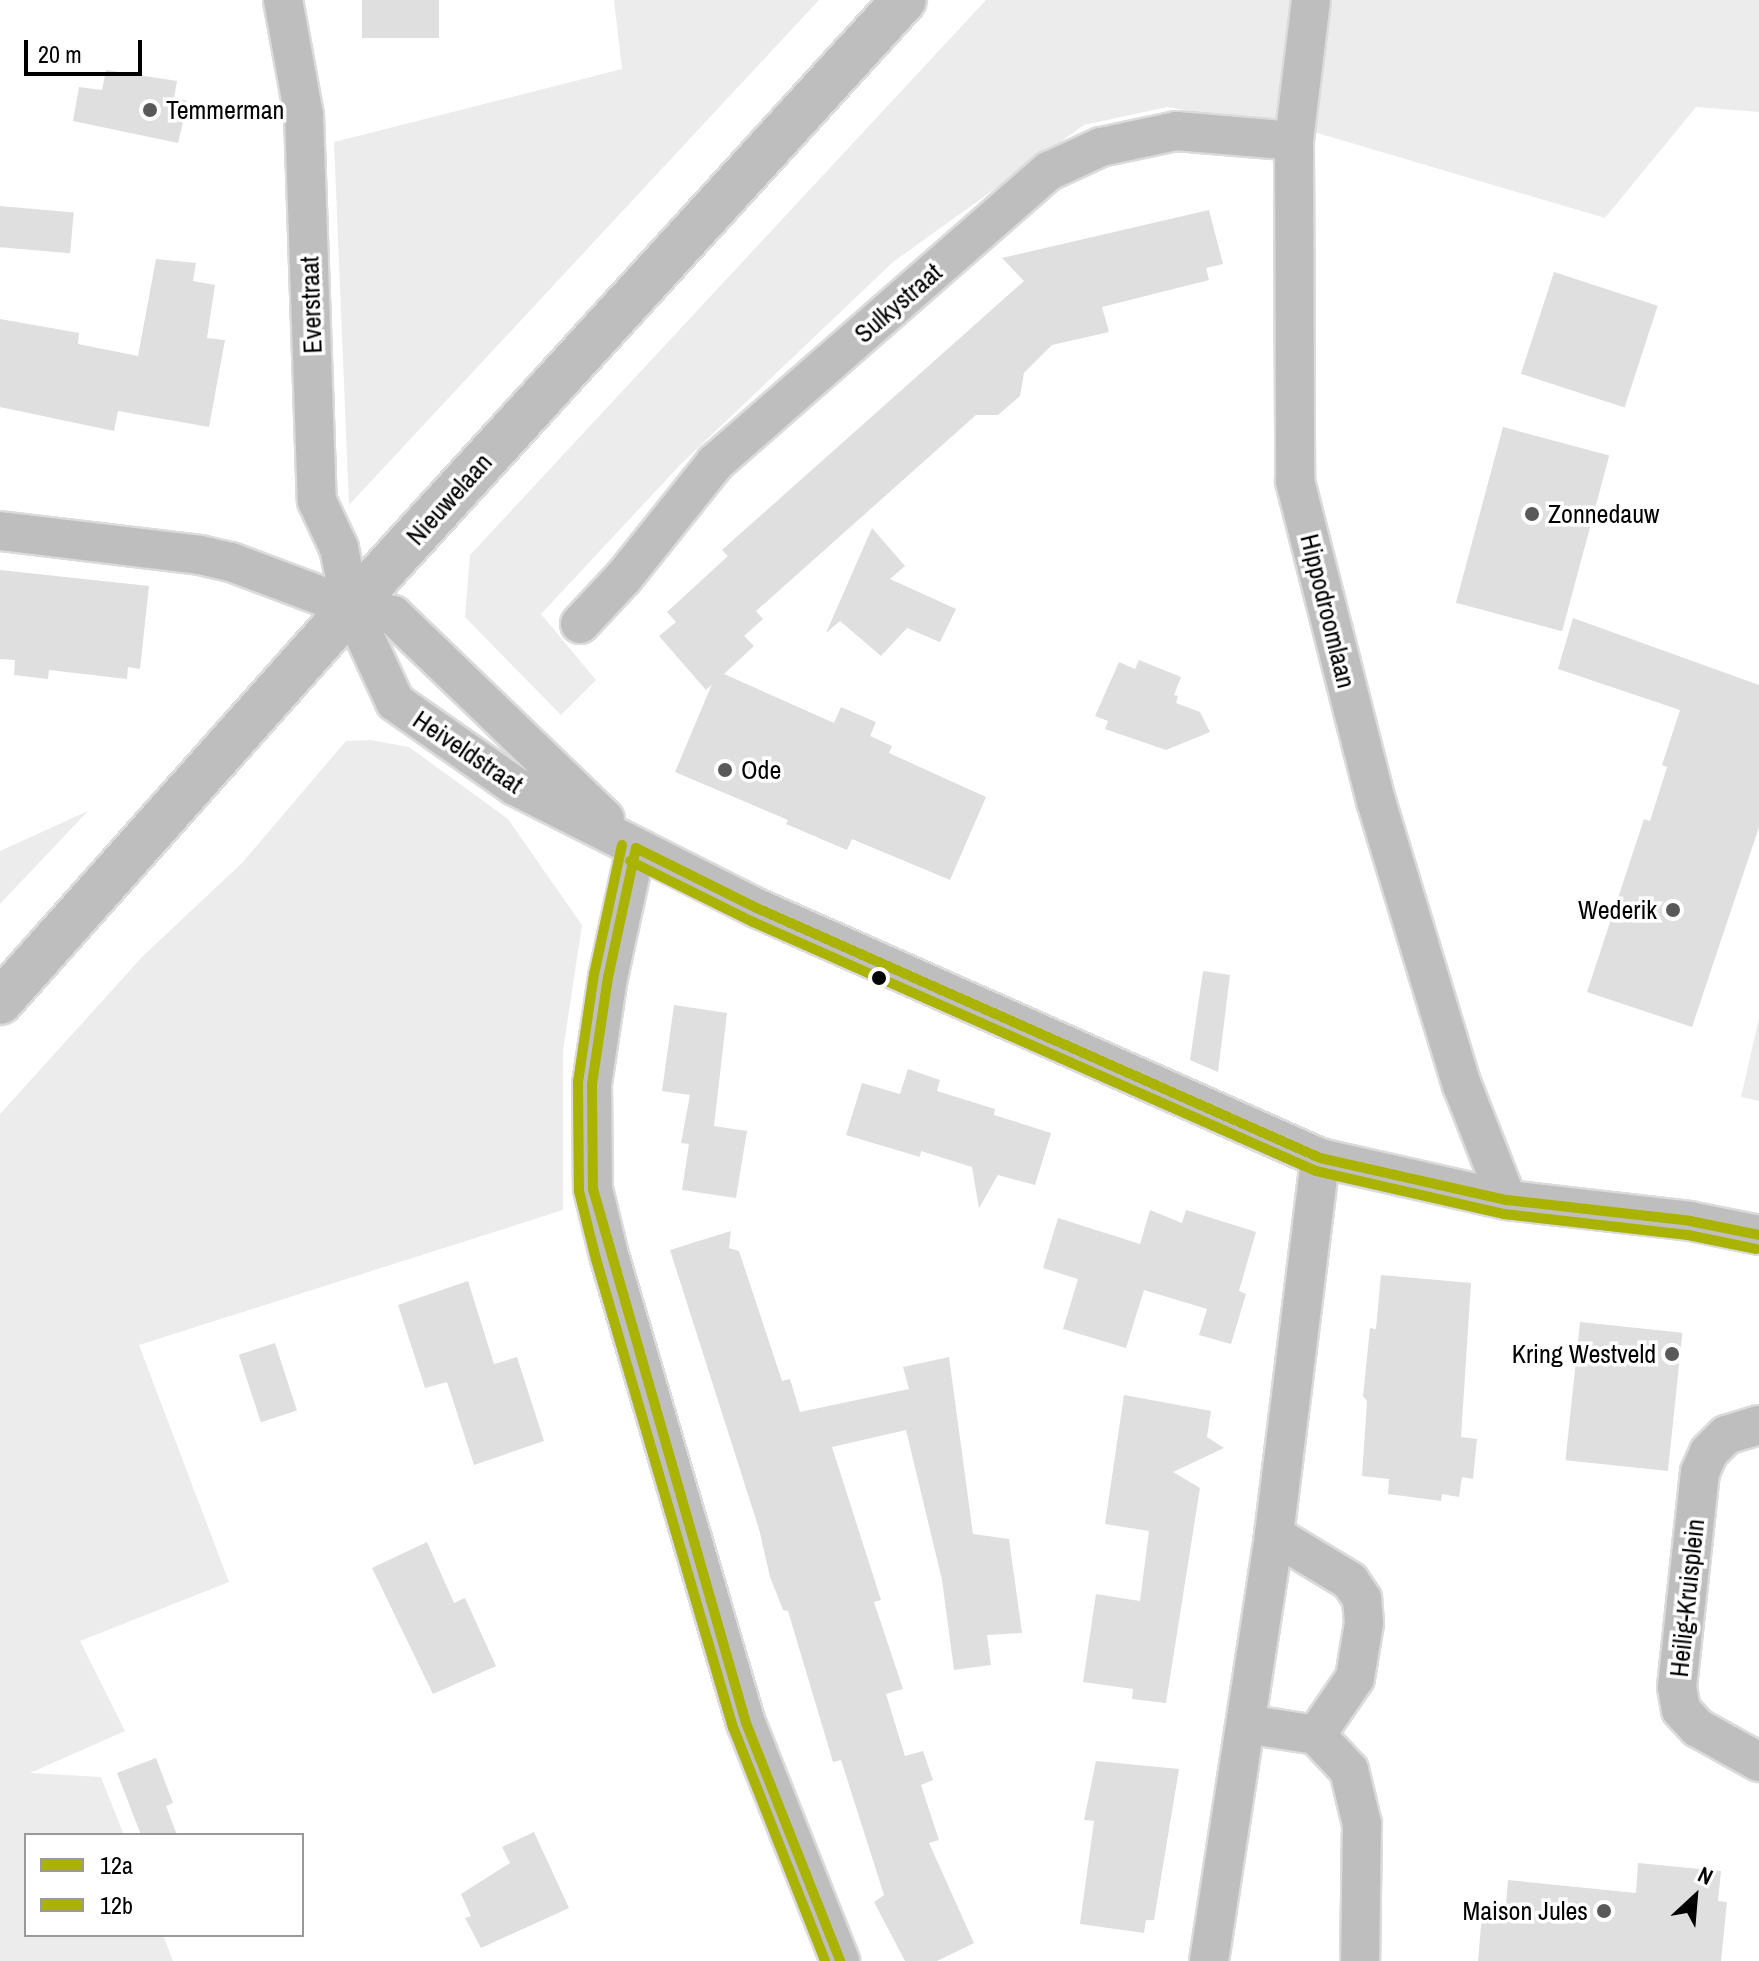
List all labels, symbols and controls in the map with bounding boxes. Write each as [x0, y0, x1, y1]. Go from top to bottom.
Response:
scale bar [28, 24, 146, 74]
text: 20 m [38, 38, 82, 70]
place label: Temmerman [166, 94, 284, 126]
marker: Temmerman [141, 101, 159, 119]
street label: Everstraat [294, 256, 328, 354]
street label: Sulkystraat [848, 257, 948, 349]
street label: Nieuwelaan [400, 447, 498, 551]
place label: Zonnedauw [1548, 498, 1659, 530]
marker: Zonnedauw [1523, 505, 1541, 523]
street label: Hippodroomlaan [1294, 531, 1362, 691]
street label: Heiveldstraat [407, 704, 529, 800]
place label: Ode [741, 754, 781, 786]
marker: Ode [716, 761, 734, 779]
place label: Wederik [1578, 894, 1657, 926]
marker: Wederik [1664, 901, 1682, 919]
unlabelled marker [871, 970, 887, 986]
place label: Kring Westveld [1512, 1338, 1656, 1370]
marker: Kring Westveld [1663, 1345, 1681, 1363]
street label: Heilig-Kruisplein [1663, 1517, 1711, 1679]
legend [24, 1833, 304, 1937]
text: 12a [100, 1849, 133, 1881]
north arrow [1655, 1857, 1735, 1937]
text: N [1693, 1859, 1718, 1892]
text: 12b [100, 1889, 133, 1921]
place label: Maison Jules [1462, 1895, 1588, 1927]
marker: Maison Jules [1595, 1902, 1613, 1920]

